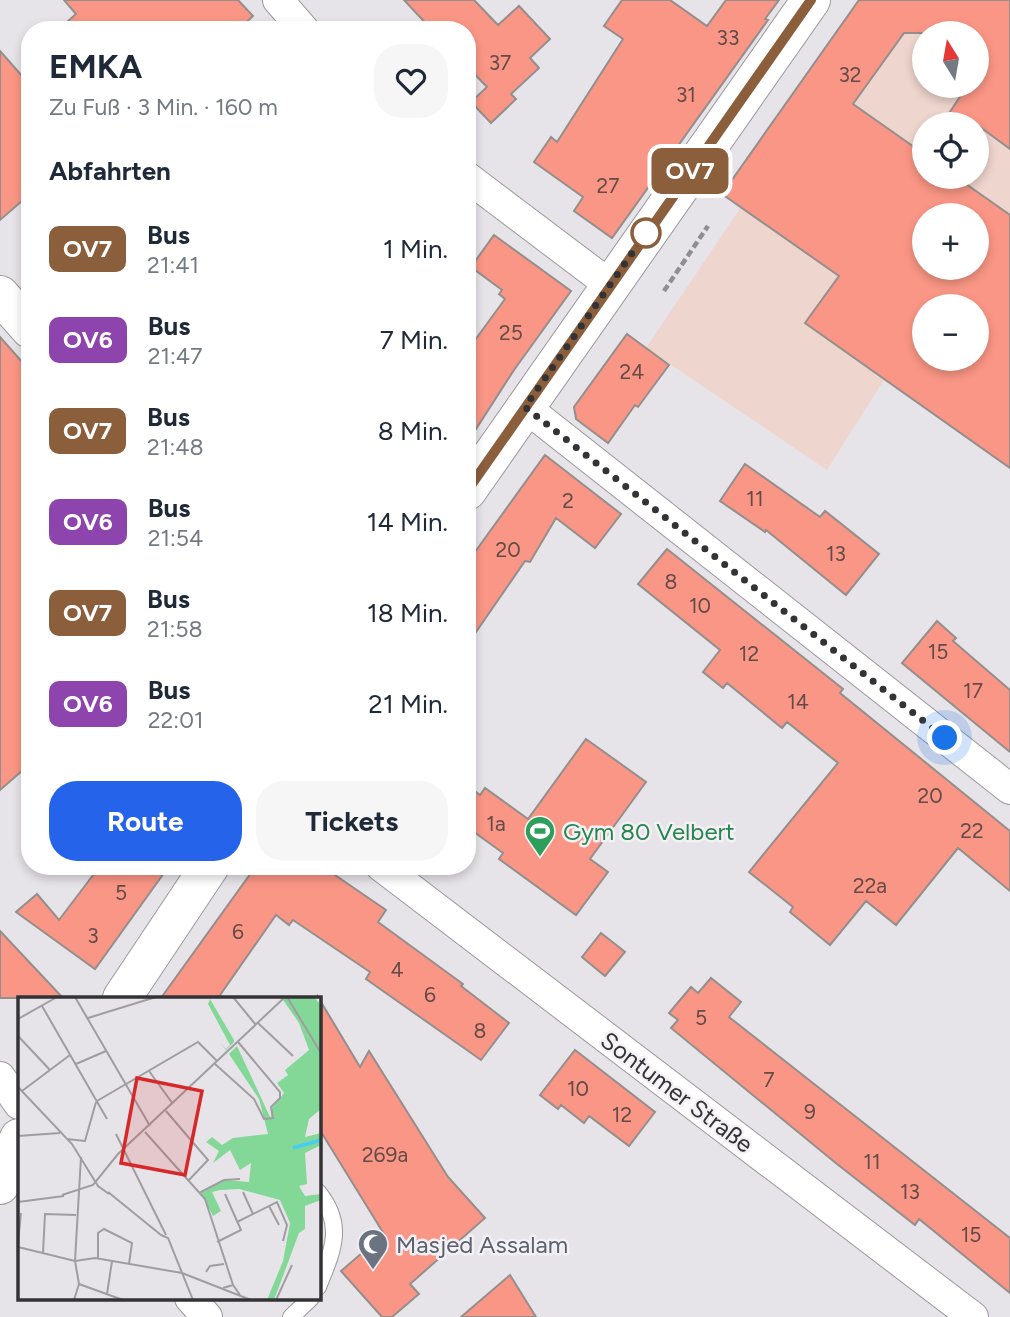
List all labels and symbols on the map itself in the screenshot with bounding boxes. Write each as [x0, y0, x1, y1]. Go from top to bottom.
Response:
north arrow [912, 21, 989, 98]
house number: 33 [717, 25, 739, 50]
house number: 37 [489, 50, 511, 75]
house number: 32 [838, 62, 862, 87]
house number: 31 [676, 82, 696, 107]
line badge: OV7 [650, 148, 730, 194]
house number: 27 [596, 173, 620, 198]
unlabelled marker [631, 218, 661, 248]
house number: 25 [499, 320, 523, 345]
house number: 24 [620, 359, 644, 384]
house number: 11 [746, 486, 764, 511]
house number: 2 [562, 488, 574, 513]
house number: 20 [495, 537, 521, 562]
house number: 13 [826, 541, 846, 566]
house number: 8 [665, 569, 677, 594]
house number: 10 [689, 593, 711, 618]
house number: 15 [928, 639, 948, 664]
house number: 12 [739, 641, 759, 666]
house number: 17 [963, 678, 983, 703]
house number: 14 [787, 689, 809, 714]
your location [927, 720, 962, 755]
house number: 20 [917, 783, 943, 808]
house number: 1a [486, 811, 506, 836]
sports icon: Gym 80 Velbert [523, 814, 557, 858]
place label: Gym 80 Velbert [563, 817, 735, 846]
house number: 22 [960, 818, 984, 843]
house number: 22a [853, 873, 887, 898]
house number: 5 [115, 880, 127, 905]
house number: 6 [232, 919, 244, 944]
house number: 3 [87, 923, 99, 948]
house number: 4 [390, 957, 404, 982]
house number: 6 [424, 982, 436, 1007]
inset map [18, 997, 320, 1300]
house number: 5 [695, 1005, 707, 1030]
house number: 8 [474, 1018, 486, 1043]
street label: Sontumer Straße [595, 1025, 759, 1159]
house number: 7 [763, 1067, 775, 1092]
house number: 10 [567, 1076, 589, 1101]
house number: 9 [804, 1099, 816, 1124]
house number: 12 [612, 1102, 632, 1127]
house number: 269a [362, 1142, 408, 1167]
house number: 11 [863, 1149, 881, 1174]
house number: 13 [900, 1179, 920, 1204]
house number: 15 [961, 1222, 981, 1247]
mosque icon: Masjed Assalam [356, 1227, 390, 1271]
place label: Masjed Assalam [396, 1230, 568, 1259]

